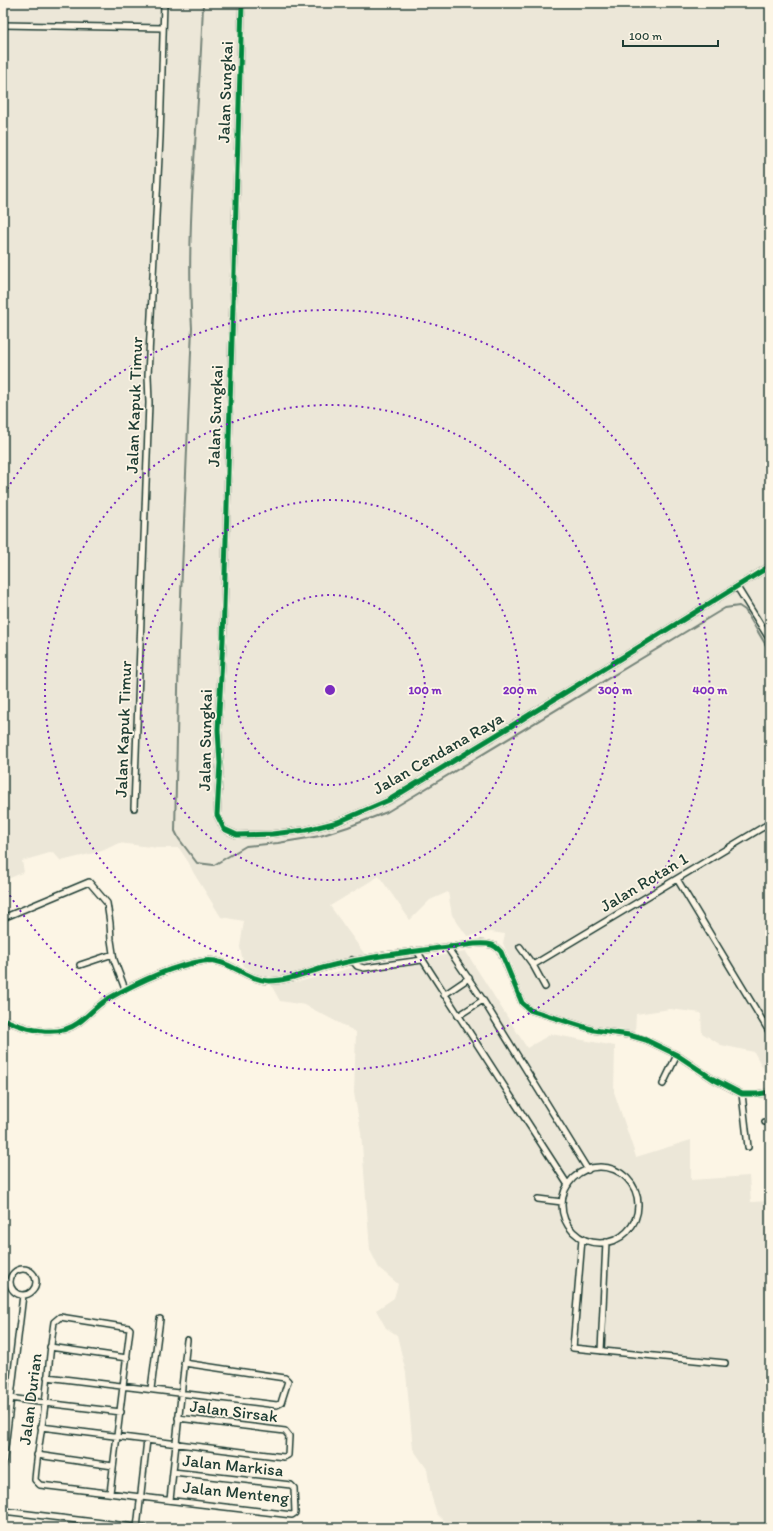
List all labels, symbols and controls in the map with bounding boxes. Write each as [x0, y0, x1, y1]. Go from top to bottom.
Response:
scale bar [623, 22, 718, 48]
text: 100 m [629, 29, 662, 43]
street label: Jalan Sungkai [213, 41, 237, 143]
street label: Jalan Kapuk Timur [122, 336, 146, 474]
street label: Jalan Sungkai [203, 365, 227, 467]
street label: Jalan Kapuk Timur [111, 660, 135, 798]
centre of rings [323, 683, 337, 697]
text: 100 m [408, 683, 442, 697]
text: 200 m [503, 683, 538, 697]
text: 300 m [598, 683, 633, 697]
text: 400 m [693, 683, 728, 697]
street label: Jalan Sungkai [194, 689, 216, 791]
street label: Jalan Cendana Raya [369, 707, 507, 798]
street label: Jalan Rotan 1 [597, 848, 692, 916]
street label: Jalan Durian [14, 1352, 46, 1446]
street label: Jalan Sirsak [189, 1396, 279, 1426]
street label: Jalan Markisa [182, 1450, 284, 1480]
street label: Jalan Menteng [182, 1476, 290, 1508]

